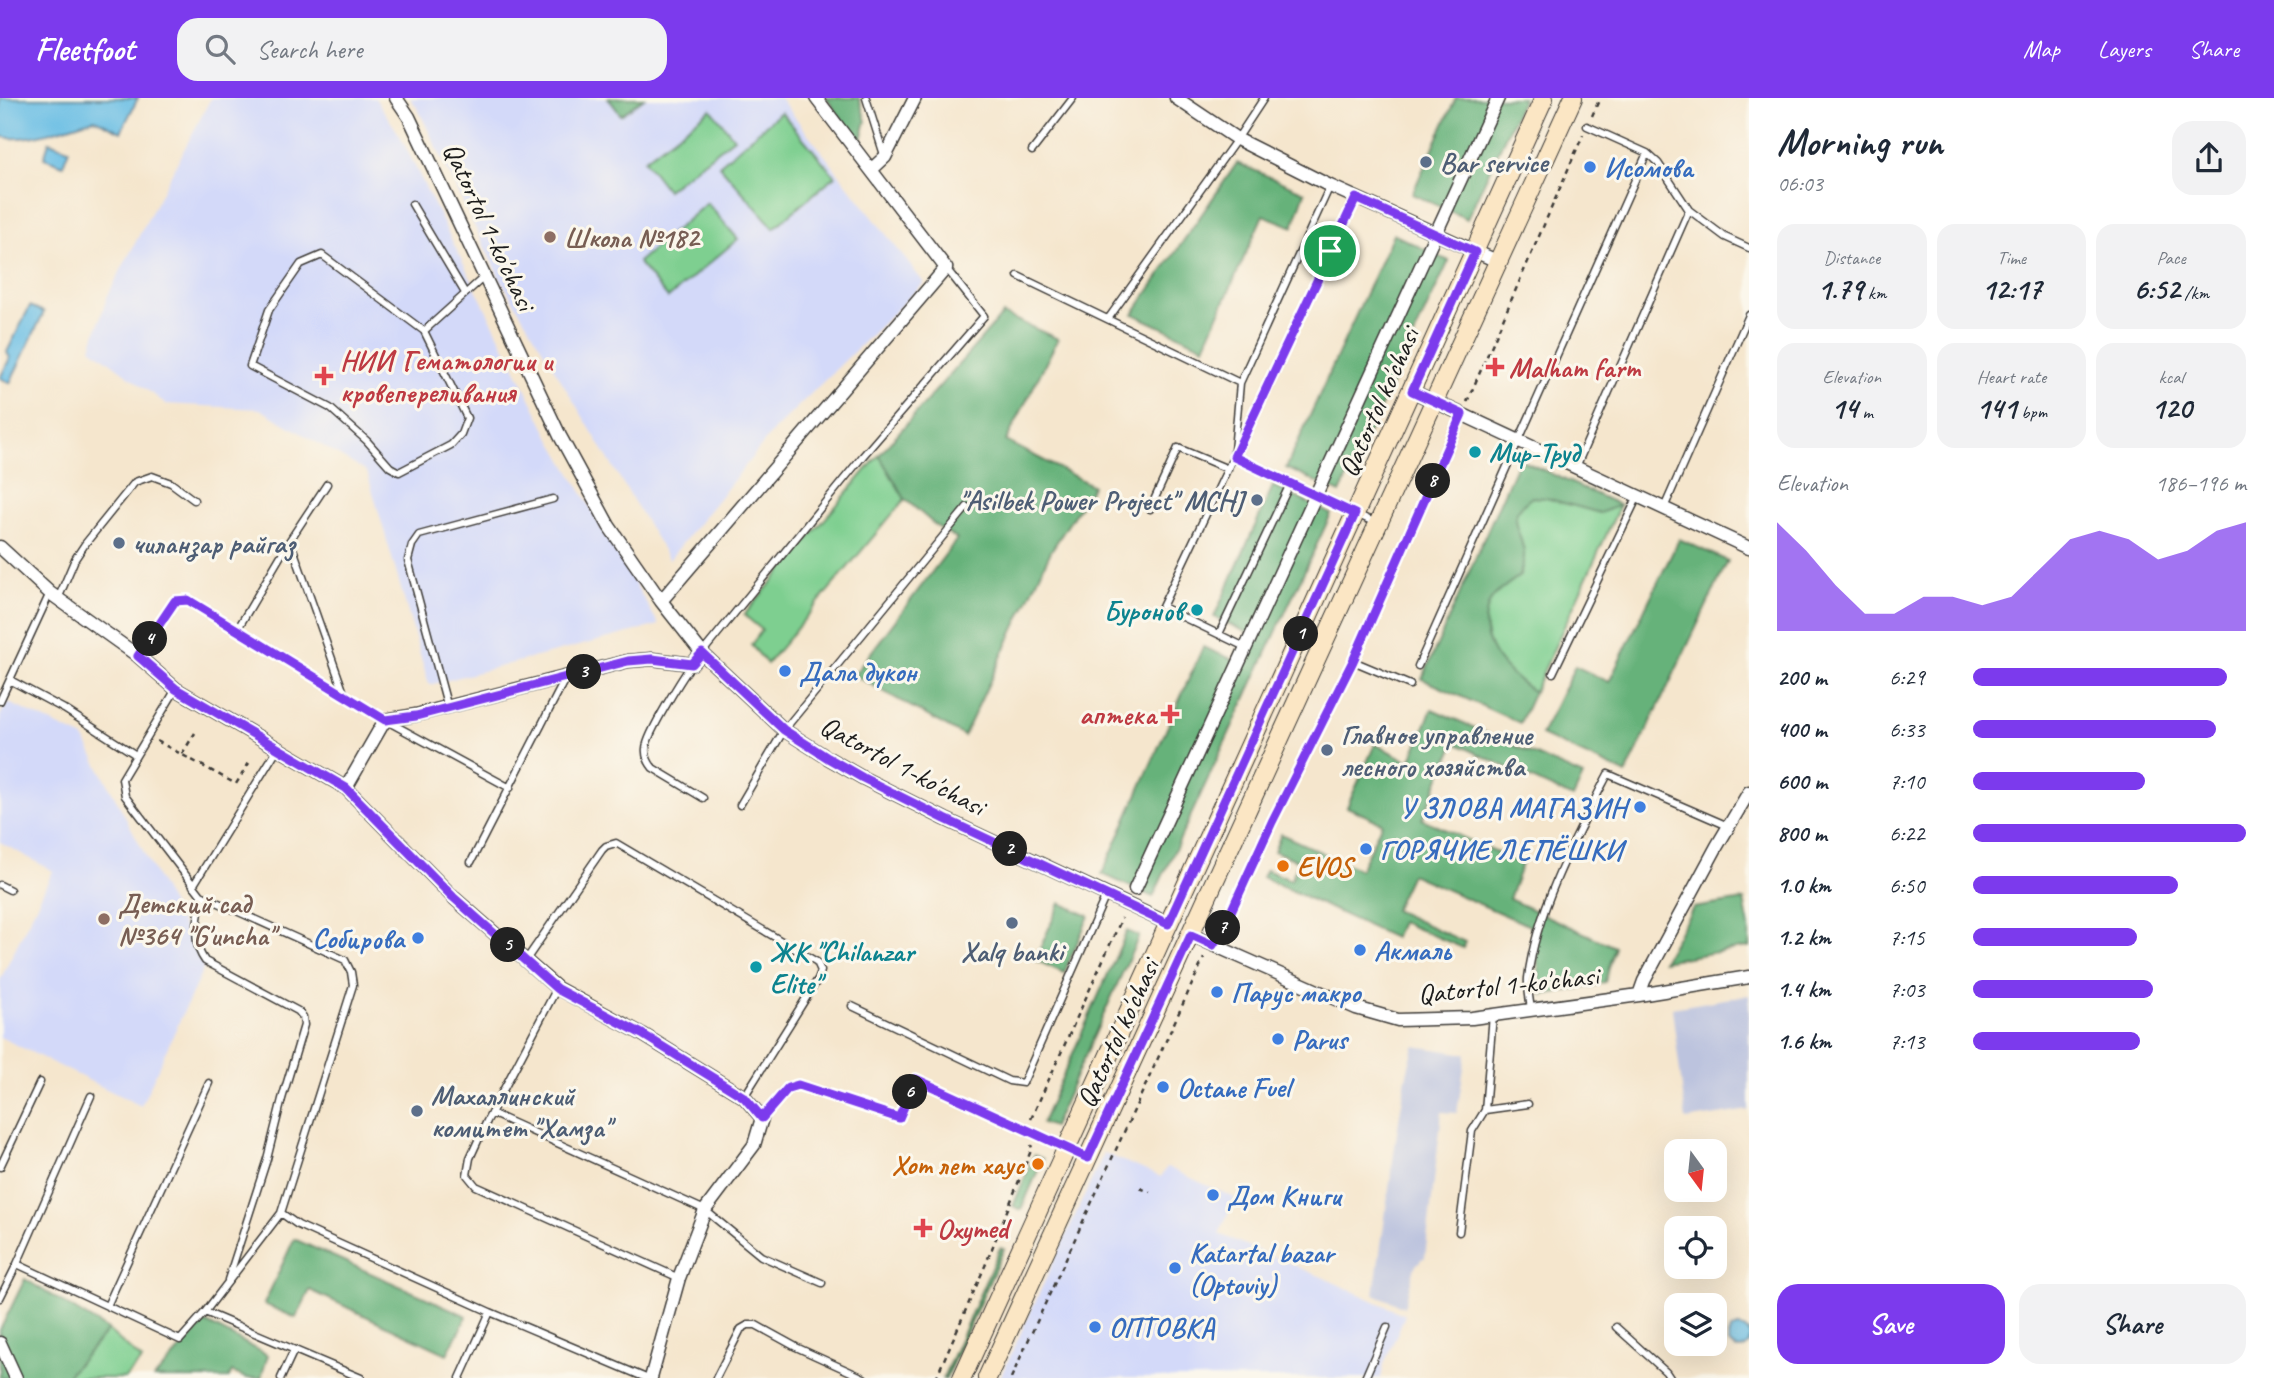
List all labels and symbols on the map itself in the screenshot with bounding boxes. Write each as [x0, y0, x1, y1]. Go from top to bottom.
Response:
street label: Qatortol 1-ko'chasi [435, 137, 545, 319]
place label: Bar service [1440, 145, 1550, 180]
place label: Исомова [1604, 150, 1695, 185]
marker: Bar service [1418, 154, 1434, 170]
marker: Исомова [1582, 159, 1598, 175]
place label: Школа №182 [564, 220, 701, 255]
pin [1300, 221, 1360, 281]
marker: Школа №182 [542, 229, 558, 245]
street label: Qatortol ko'chasi [1330, 319, 1428, 482]
place label: НИИ Гематологии и кровепереливания [340, 343, 555, 410]
place label: Malham farm [1509, 350, 1642, 385]
marker: Malham farm [1487, 359, 1503, 375]
marker: НИИ Гематологии и кровепереливания [314, 366, 334, 386]
place label: Мир-Труд [1489, 435, 1583, 470]
marker: Мир-Труд [1467, 444, 1483, 460]
pin: 8 [1416, 464, 1450, 498]
place label: "Asilbek Power Project" MCHJ [959, 483, 1247, 518]
marker: "Asilbek Power Project" MCHJ [1249, 492, 1265, 508]
place label: чиланзар райгаз [133, 526, 297, 562]
marker: чиланзар райгаз [111, 535, 127, 551]
place label: Буронов [1104, 593, 1188, 628]
marker: Буронов [1189, 602, 1205, 618]
pin: 1 [1284, 616, 1318, 652]
pin: 4 [132, 622, 168, 656]
pin: 3 [566, 654, 602, 690]
place label: Дала дукон [799, 654, 918, 689]
marker: Дала дукон [777, 663, 793, 679]
place label: аптека [1079, 697, 1159, 732]
marker: аптека [1162, 706, 1178, 722]
street label: Qatortol 1-ko'chasi [815, 707, 994, 825]
place label: Главное управление лесного хозяйства [1341, 717, 1534, 784]
marker: Главное управление лесного хозяйства [1319, 742, 1335, 758]
place label: У ЗЛОВА МАГАЗИН [1399, 790, 1631, 825]
marker: У ЗЛОВА МАГАЗИН [1632, 799, 1648, 815]
pin: 2 [992, 832, 1028, 866]
place label: ГОРЯЧИЕ ЛЕПЁШКИ [1380, 832, 1628, 867]
marker: ГОРЯЧИЕ ЛЕПЁШКИ [1358, 841, 1374, 857]
place label: EVOS [1297, 849, 1356, 884]
marker: EVOS [1275, 858, 1291, 874]
place label: Детский сад №364 "G'uncha" [118, 886, 281, 953]
pin: 7 [1206, 910, 1240, 946]
marker: Детский сад №364 "G'uncha" [96, 911, 112, 927]
marker: Xalq banki [1004, 915, 1020, 931]
place label: Собирова [313, 921, 407, 956]
pin: 5 [490, 928, 526, 962]
marker: Собирова [410, 930, 426, 946]
place label: Акмаль [1374, 933, 1453, 968]
place label: ЖК "Chilanzar Elite" [770, 934, 917, 1001]
place label: Xalq banki [961, 934, 1067, 969]
marker: Акмаль [1352, 942, 1368, 958]
street label: Qatortol ko'chasi [1068, 950, 1169, 1113]
street label: Qatortol 1-ko'chasi [1416, 957, 1604, 1011]
marker: ЖК "Chilanzar Elite" [748, 959, 764, 975]
place label: Парус макро [1231, 975, 1362, 1011]
marker: Парус макро [1209, 984, 1225, 1000]
place label: Parus [1292, 1022, 1350, 1057]
marker: Parus [1270, 1031, 1286, 1047]
place label: Octane Fuel [1177, 1070, 1296, 1105]
pin: 6 [892, 1074, 928, 1110]
place label: Махаллинский комитет "Хамза" [431, 1078, 617, 1146]
marker: Octane Fuel [1155, 1079, 1171, 1095]
marker: Махаллинский комитет "Хамза" [409, 1103, 425, 1119]
north arrow [1664, 1139, 1727, 1202]
place label: Хот лет хаус [892, 1147, 1025, 1182]
marker: Хот лет хаус [1030, 1156, 1046, 1172]
place label: Дом Книги [1227, 1178, 1343, 1213]
marker: Дом Книги [1205, 1187, 1221, 1203]
place label: Oxymed [937, 1211, 1012, 1247]
marker: Oxymed [915, 1220, 931, 1236]
place label: Katartal bazar (Optoviy) [1189, 1235, 1336, 1302]
marker: Katartal bazar (Optoviy) [1167, 1260, 1183, 1276]
place label: ОПТОВКА [1109, 1310, 1216, 1345]
marker: ОПТОВКА [1087, 1319, 1103, 1335]

